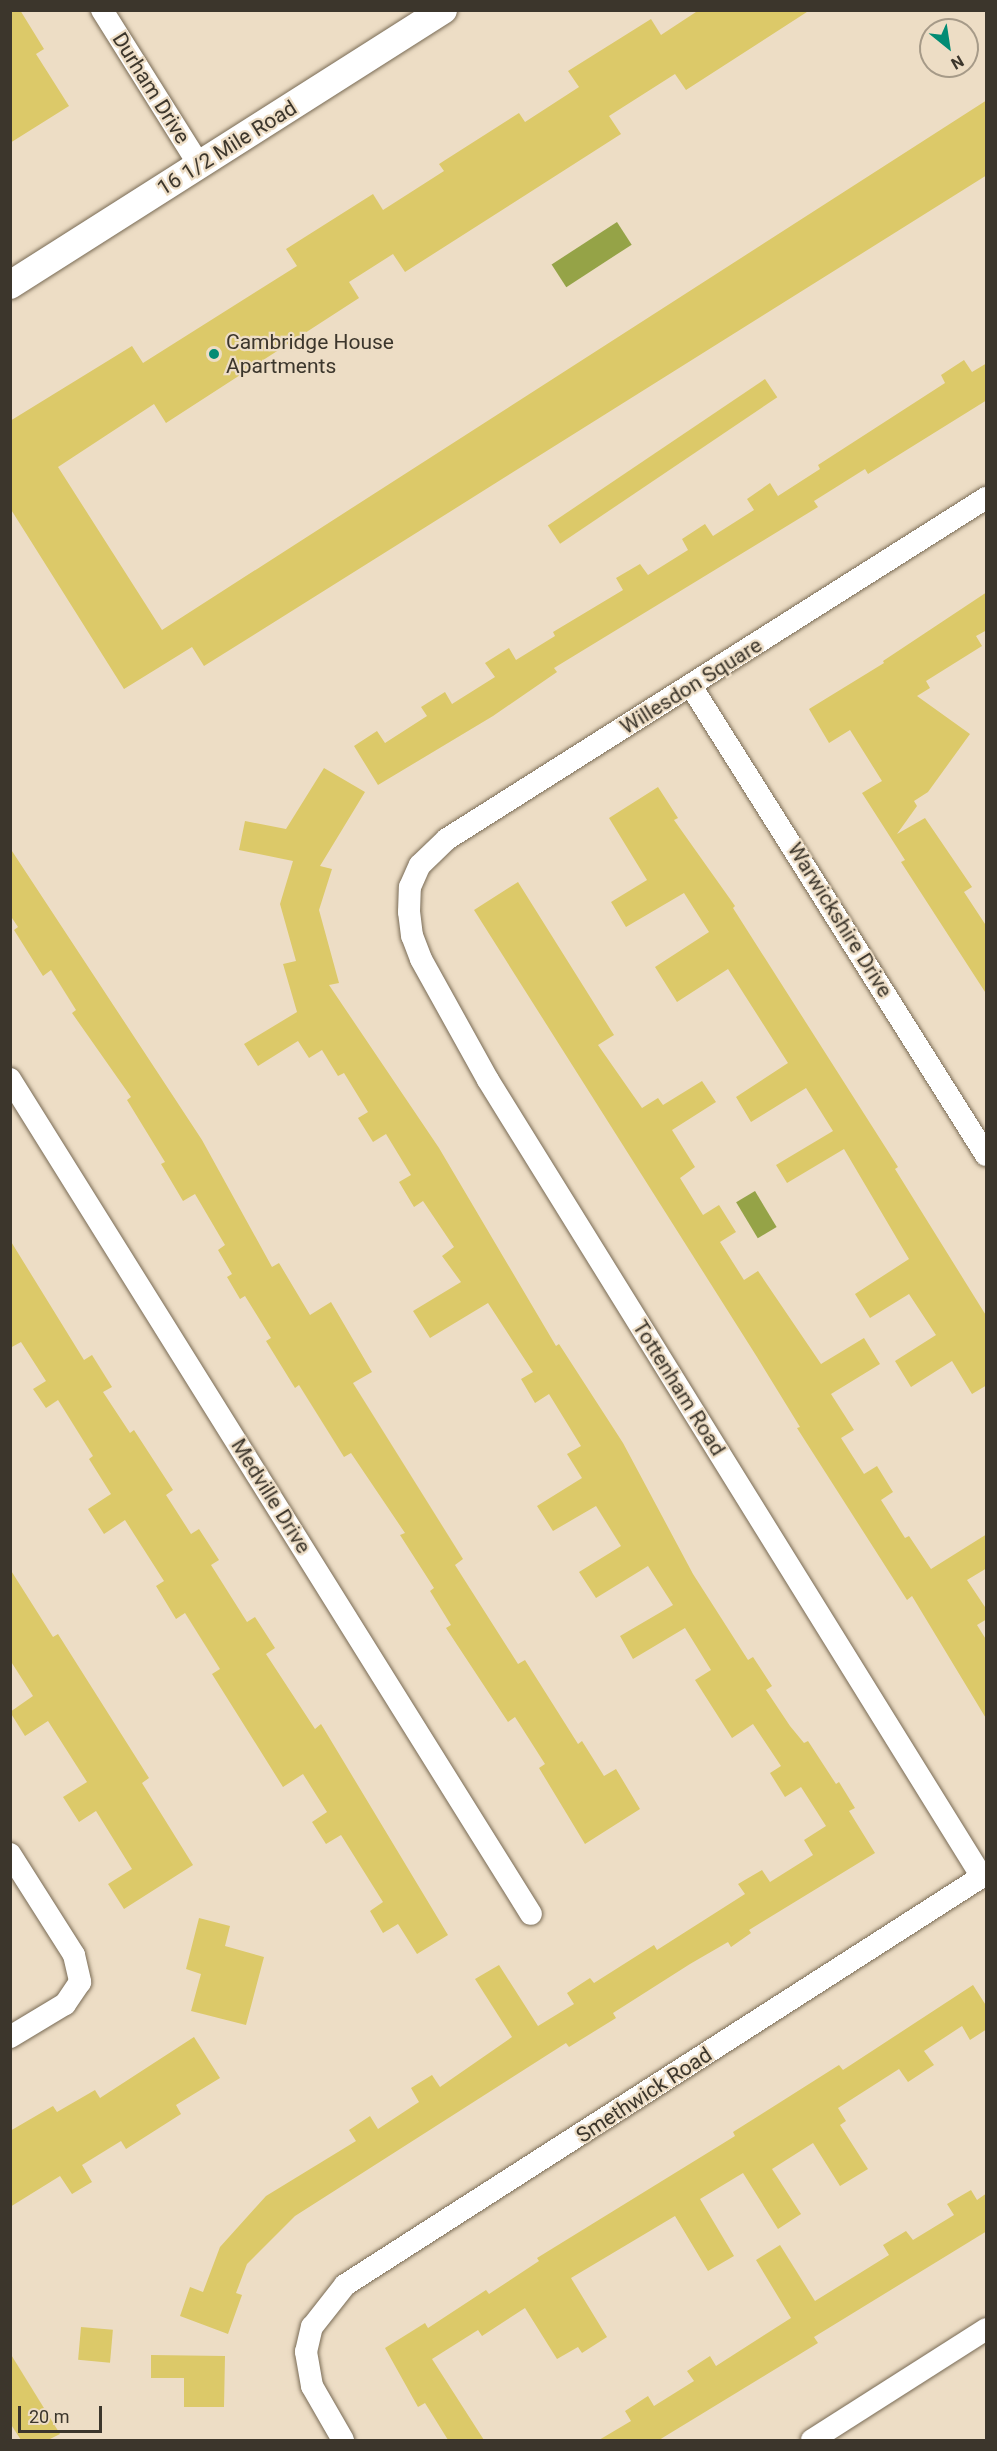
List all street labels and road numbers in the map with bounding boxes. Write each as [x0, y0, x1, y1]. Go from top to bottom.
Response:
street label: Durham Drive [107, 28, 195, 148]
street label: 16 1/2 Mile Road [153, 95, 301, 201]
street label: Willesdon Square [616, 632, 766, 740]
street label: Warwickshire Drive [782, 838, 898, 1002]
street label: Tottenham Road [627, 1316, 731, 1460]
street label: Medville Drive [226, 1434, 316, 1558]
street label: Smethwick Road [572, 2042, 716, 2148]

